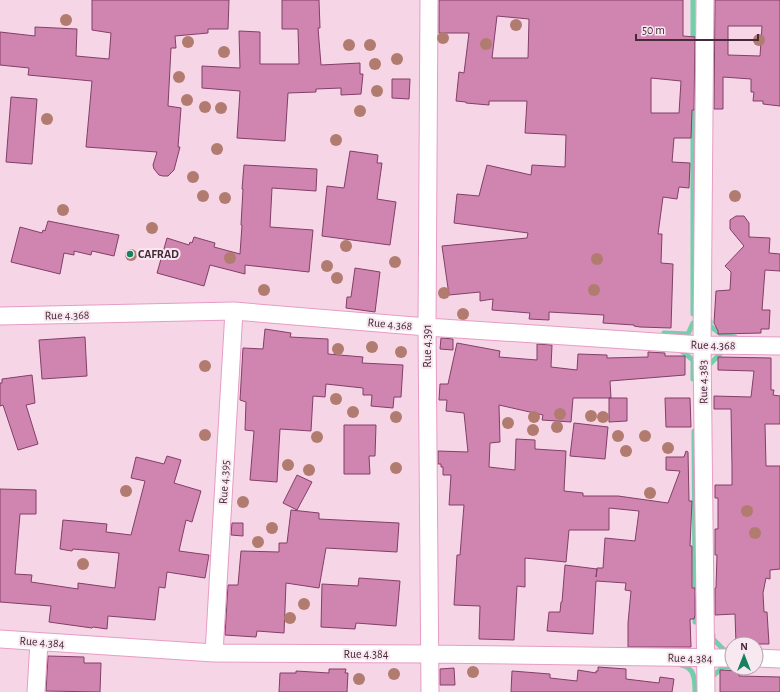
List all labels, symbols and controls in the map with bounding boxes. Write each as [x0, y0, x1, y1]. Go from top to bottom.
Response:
scale bar [636, 16, 758, 42]
text: 50 m [642, 24, 665, 36]
place label: CAFRAD [138, 248, 179, 260]
marker: CAFRAD [125, 249, 135, 259]
street label: Rue 4.368 [44, 309, 90, 321]
street label: Rue 4.368 [367, 316, 413, 332]
street label: Rue 4.391 [421, 324, 433, 368]
street label: Rue 4.368 [690, 339, 736, 351]
street label: Rue 4.383 [697, 360, 709, 404]
street label: Rue 4.395 [217, 460, 231, 504]
street label: Rue 4.384 [19, 634, 65, 650]
north arrow [724, 636, 764, 676]
text: N [740, 641, 748, 652]
street label: Rue 4.384 [344, 648, 389, 660]
street label: Rue 4.384 [667, 652, 713, 664]

